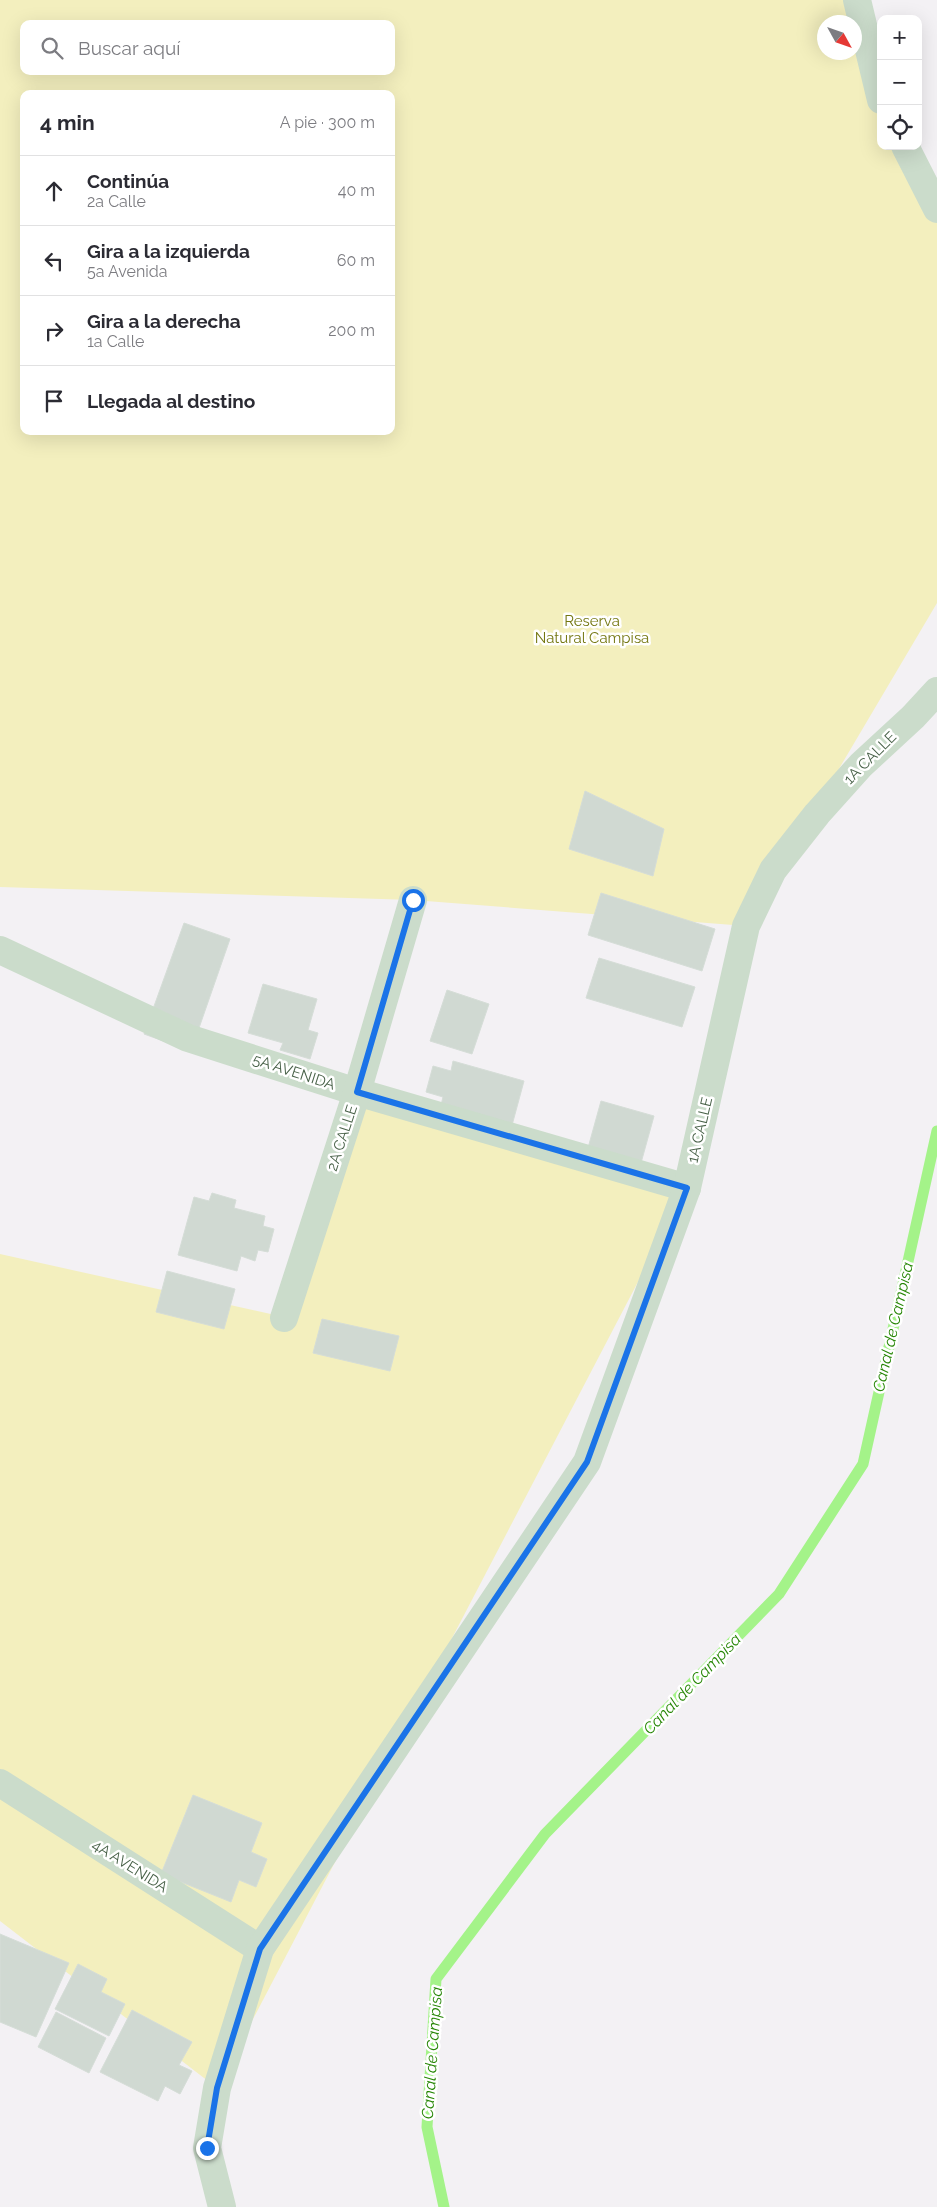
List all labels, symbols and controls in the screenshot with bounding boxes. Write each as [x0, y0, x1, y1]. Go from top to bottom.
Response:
north arrow [817, 15, 862, 60]
map controls [877, 15, 922, 150]
button: + [877, 15, 922, 60]
search box [20, 20, 395, 75]
icon: search [38, 34, 66, 62]
text: Buscar aquí [78, 37, 180, 59]
button: − [877, 60, 922, 105]
button: locate [877, 105, 922, 150]
text: 4 min [40, 110, 95, 135]
text: A pie · 300 m [280, 113, 375, 132]
text: Continúa [87, 170, 169, 192]
icon: ahead [40, 177, 68, 205]
text: 40 m [338, 181, 375, 200]
text: 2a Calle [87, 192, 146, 211]
text: Gira a la izquierda [87, 240, 250, 262]
icon: left [40, 247, 68, 275]
text: 60 m [337, 251, 375, 270]
text: 5a Avenida [87, 262, 167, 281]
text: Gira a la derecha [87, 310, 241, 332]
icon: right [40, 317, 68, 345]
text: 200 m [328, 321, 375, 340]
text: 1a Calle [87, 332, 144, 351]
icon: arrive [40, 387, 68, 415]
text: Llegada al destino [87, 390, 255, 412]
park label: Reserva Natural Campisa [535, 612, 649, 647]
street label: 1A CALLE [840, 728, 900, 788]
route start [402, 889, 425, 912]
street label: 5A AVENIDA [251, 1050, 337, 1094]
street label: 1A CALLE [684, 1095, 716, 1165]
street label: 2A CALLE [323, 1103, 361, 1173]
water label: Canal de Campisa [869, 1260, 917, 1394]
water label: Canal de Campisa [639, 1629, 745, 1738]
street label: 4A AVENIDA [89, 1836, 171, 1896]
water label: Canal de Campisa [418, 1986, 446, 2120]
route end [196, 2137, 219, 2160]

